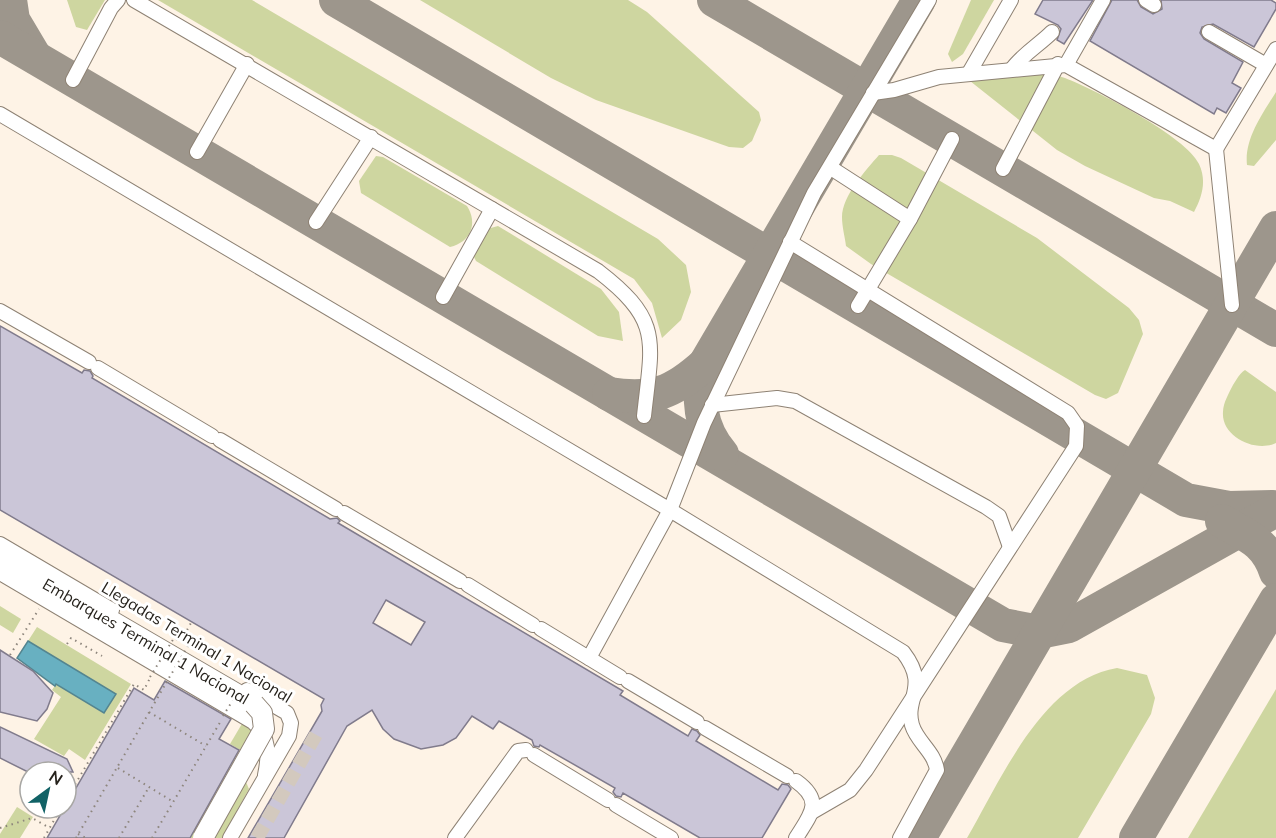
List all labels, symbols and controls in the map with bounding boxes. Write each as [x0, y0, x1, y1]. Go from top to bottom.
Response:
street label: Embarques Terminal 1 Nacional [39, 574, 253, 708]
street label: Llegadas Terminal 1 Nacional [98, 577, 296, 707]
north arrow [18, 760, 78, 820]
text: N [46, 766, 67, 789]

